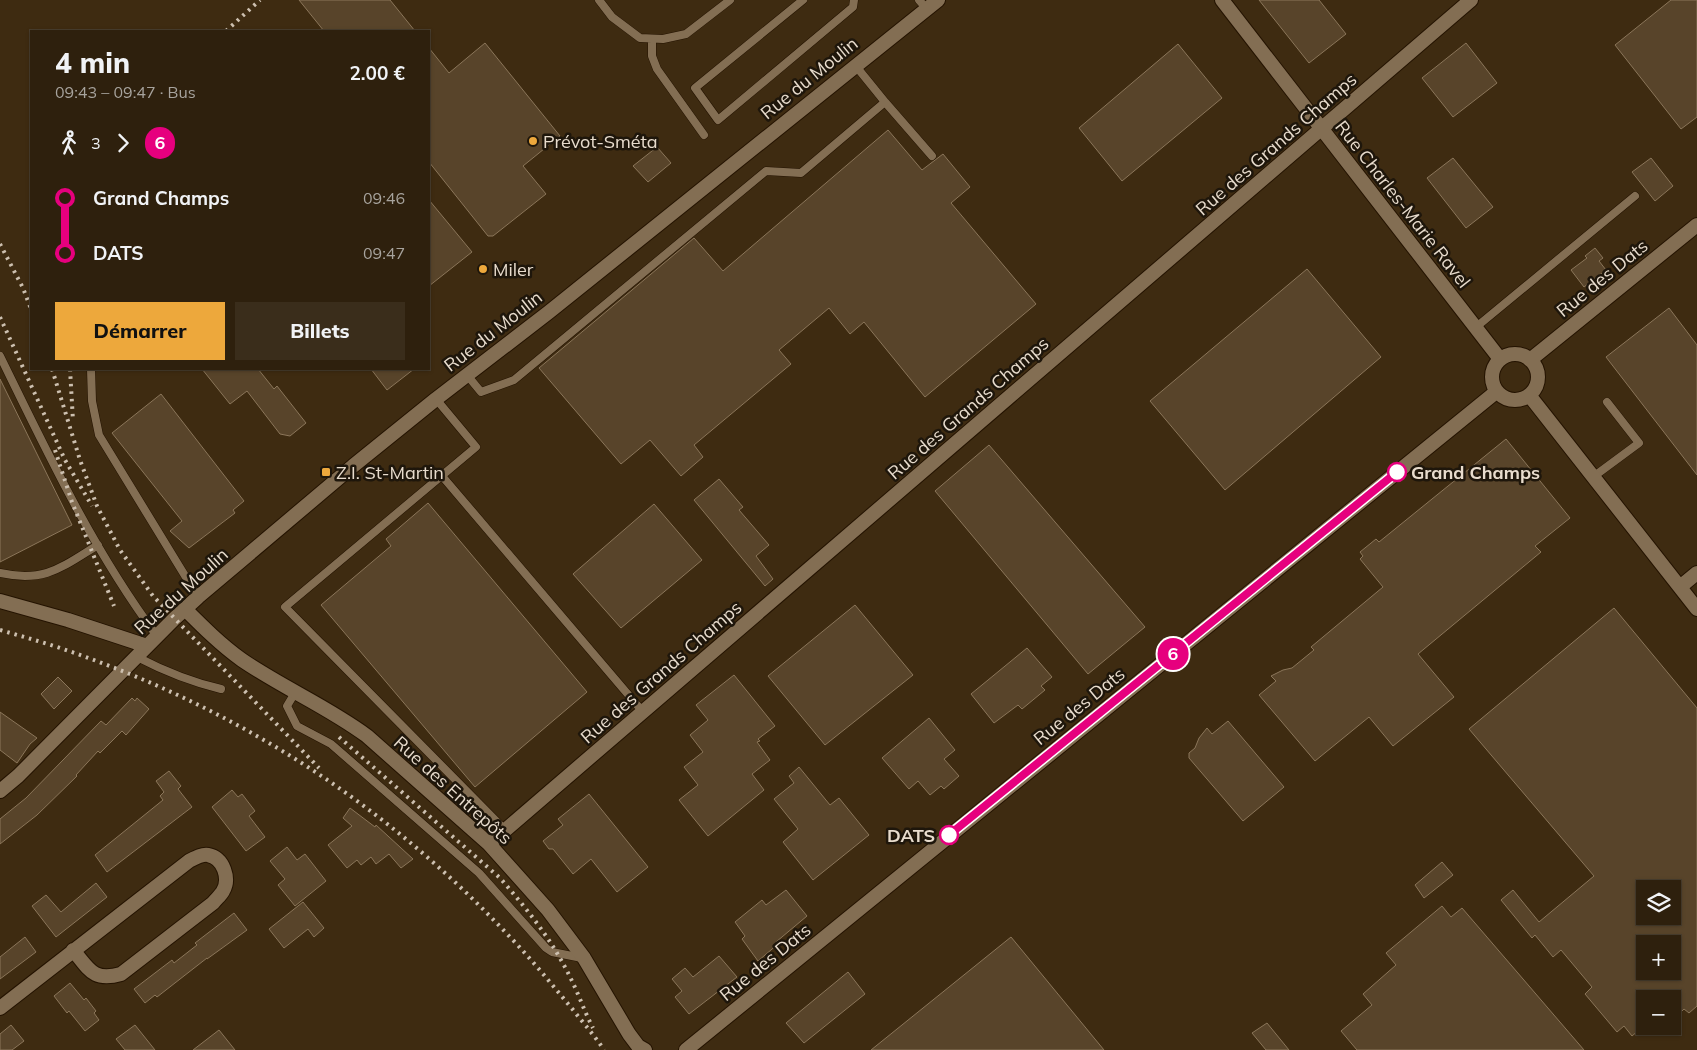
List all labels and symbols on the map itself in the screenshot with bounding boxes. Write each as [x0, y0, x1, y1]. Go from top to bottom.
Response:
street label: Rue du Moulin [756, 32, 862, 124]
street label: Rue des Grands Champs [1191, 68, 1361, 220]
street label: Rue Charles-Marie Ravel [1330, 116, 1476, 292]
place label: Prévot-Sméta [543, 130, 658, 153]
marker: Prévot-Sméta [527, 135, 539, 147]
street label: Rue des Dats [1552, 234, 1652, 322]
place label: Miler [493, 258, 534, 281]
marker: Miler [477, 263, 489, 275]
street label: Rue du Moulin [439, 285, 547, 377]
street label: Rue des Grands Champs [883, 332, 1053, 484]
place label: Z.I. St-Martin [336, 461, 444, 484]
place label: Grand Champs [1411, 461, 1540, 484]
marker: Grand Champs [1387, 462, 1407, 482]
marker: Z.I. St-Martin [320, 466, 332, 478]
street label: Rue du Moulin [129, 543, 233, 639]
street label: Rue des Grands Champs [576, 596, 746, 748]
line badge: 6 [1157, 638, 1189, 670]
street label: Rue des Dats [1029, 662, 1129, 750]
street label: Rue des Entrepôts [389, 731, 517, 849]
place label: DATS [887, 824, 935, 847]
marker: DATS [939, 825, 959, 845]
street label: Rue des Dats [715, 918, 815, 1006]

